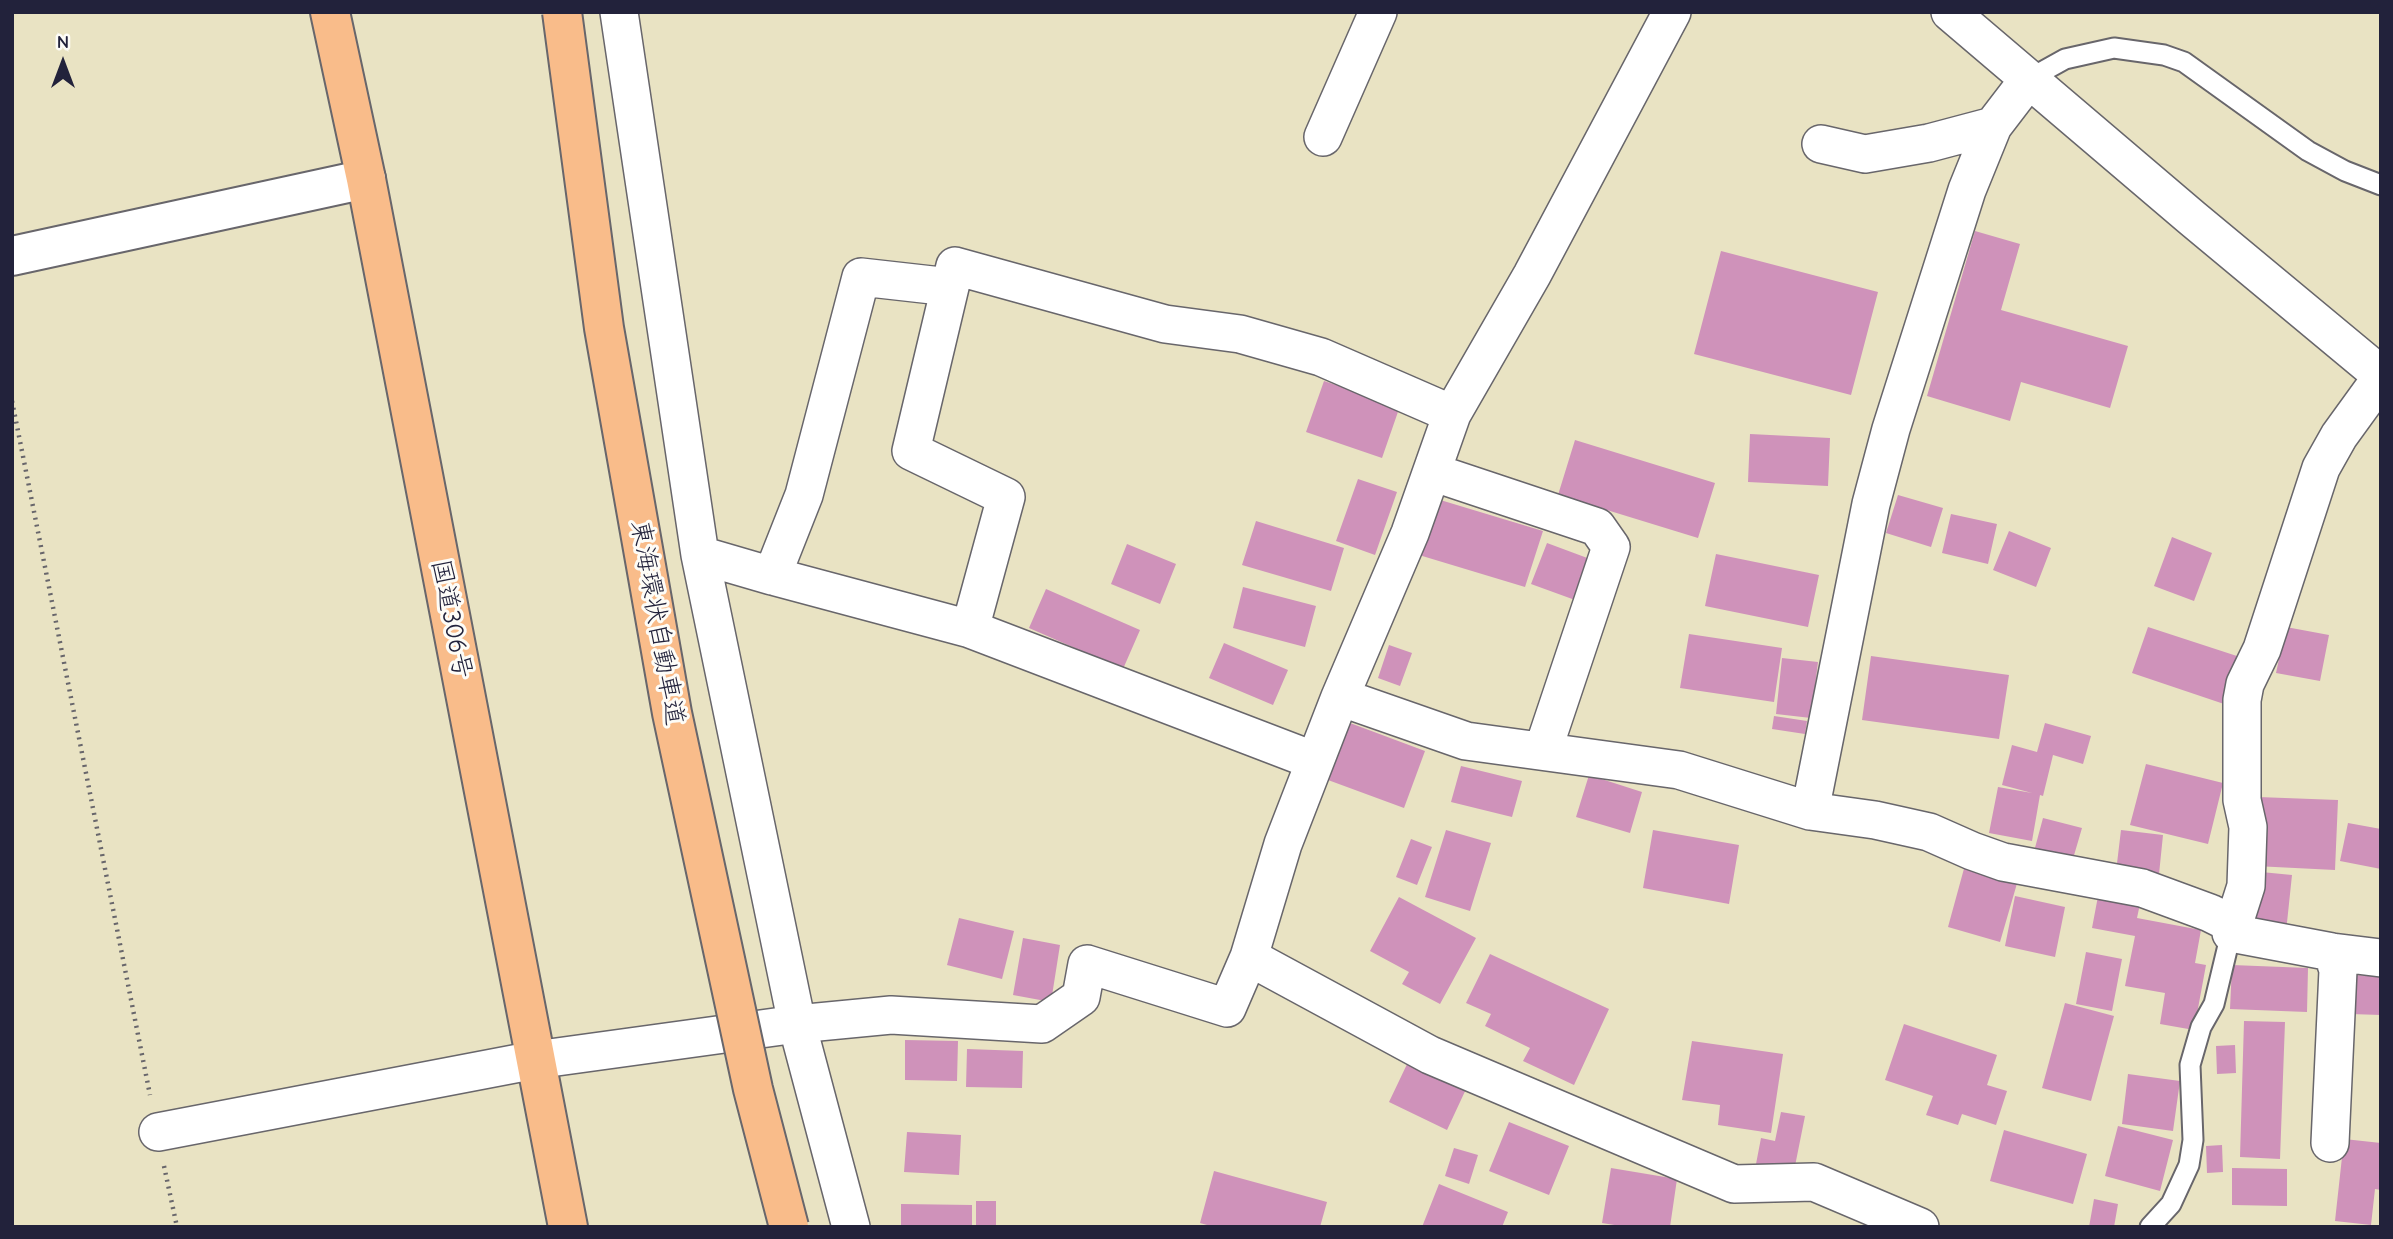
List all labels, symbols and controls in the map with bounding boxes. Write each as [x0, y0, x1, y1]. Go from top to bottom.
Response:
north arrow [28, 28, 98, 98]
text: N [57, 31, 69, 53]
street label: 東海環状自動車道 [624, 518, 690, 728]
street label: 国道306号 [424, 557, 478, 681]

